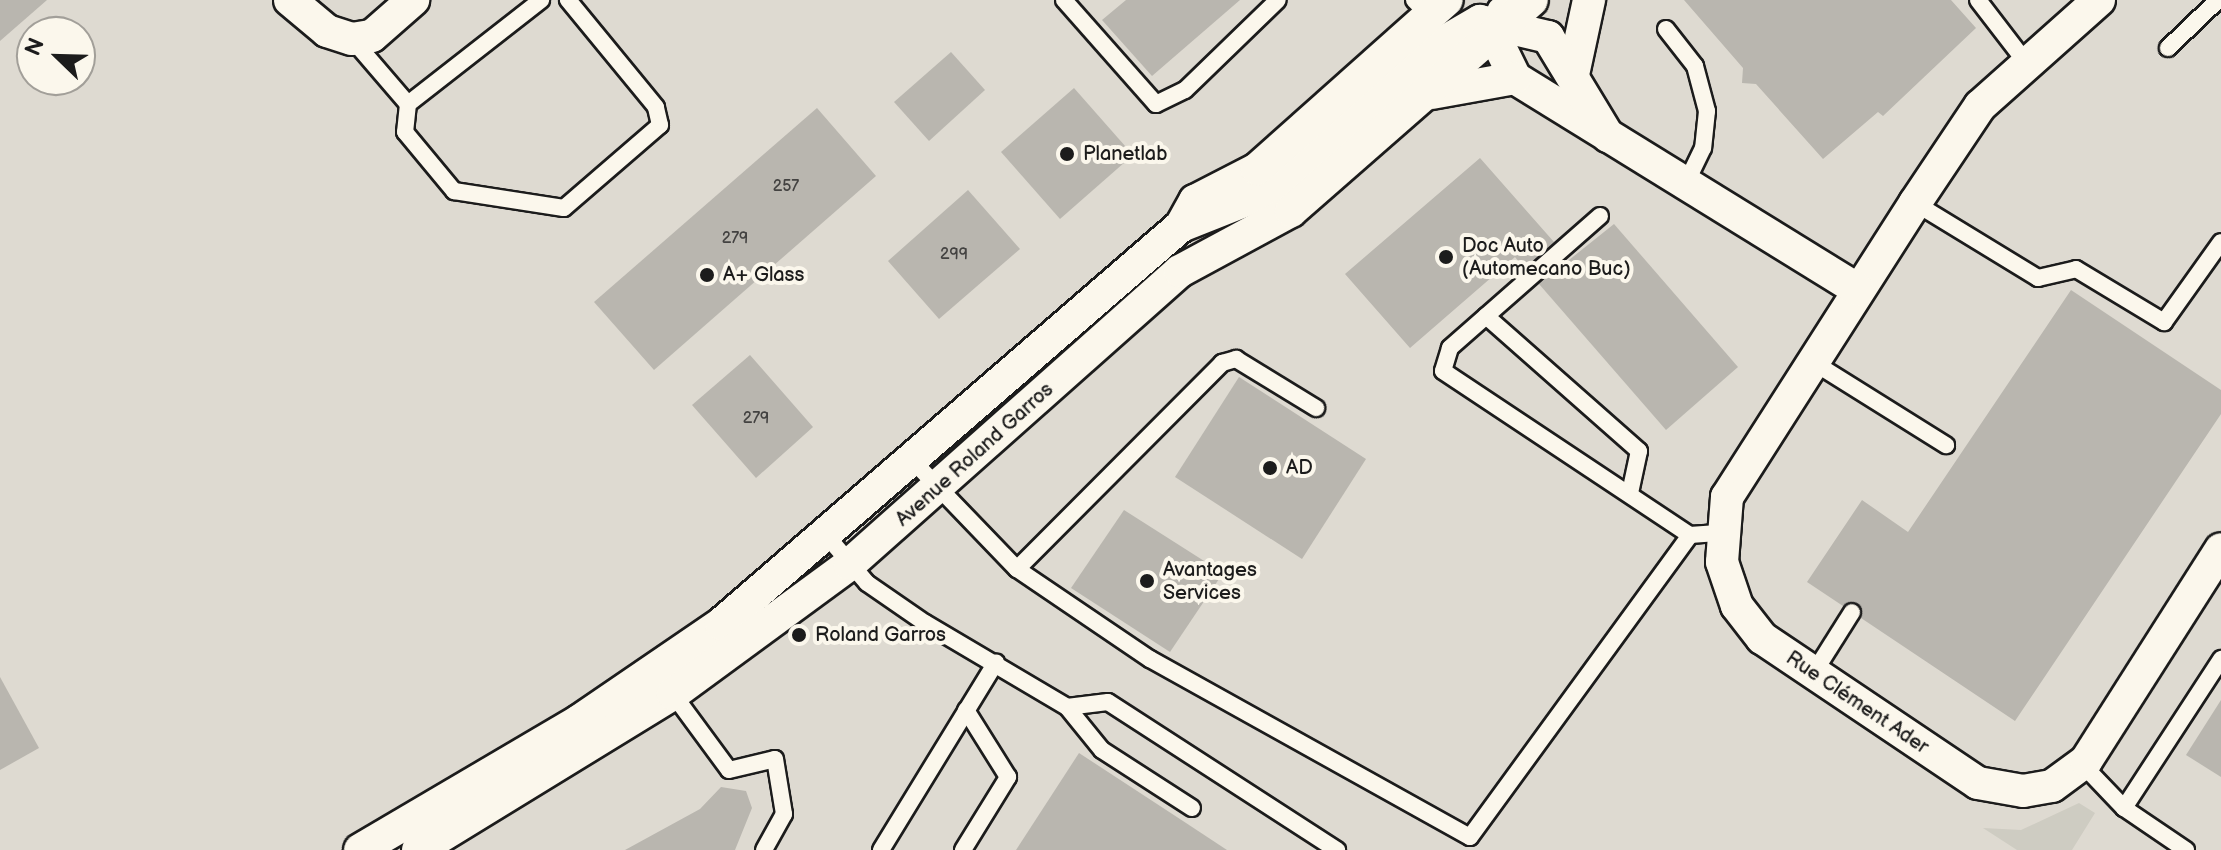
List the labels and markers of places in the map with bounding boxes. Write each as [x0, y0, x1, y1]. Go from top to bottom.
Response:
place label: Planetlab [1083, 142, 1167, 166]
marker: Planetlab [1058, 145, 1076, 163]
place label: Doc Auto (Automecano Buc) [1462, 234, 1631, 281]
marker: Doc Auto (Automecano Buc) [1437, 248, 1455, 266]
place label: A+ Glass [723, 263, 804, 287]
marker: A+ Glass [698, 266, 716, 284]
place label: AD [1286, 456, 1313, 480]
marker: AD [1261, 459, 1279, 477]
place label: Avantages Services [1163, 558, 1257, 605]
marker: Avantages Services [1138, 572, 1156, 590]
place label: Roland Garros [815, 623, 946, 647]
marker: Roland Garros [790, 626, 808, 644]

